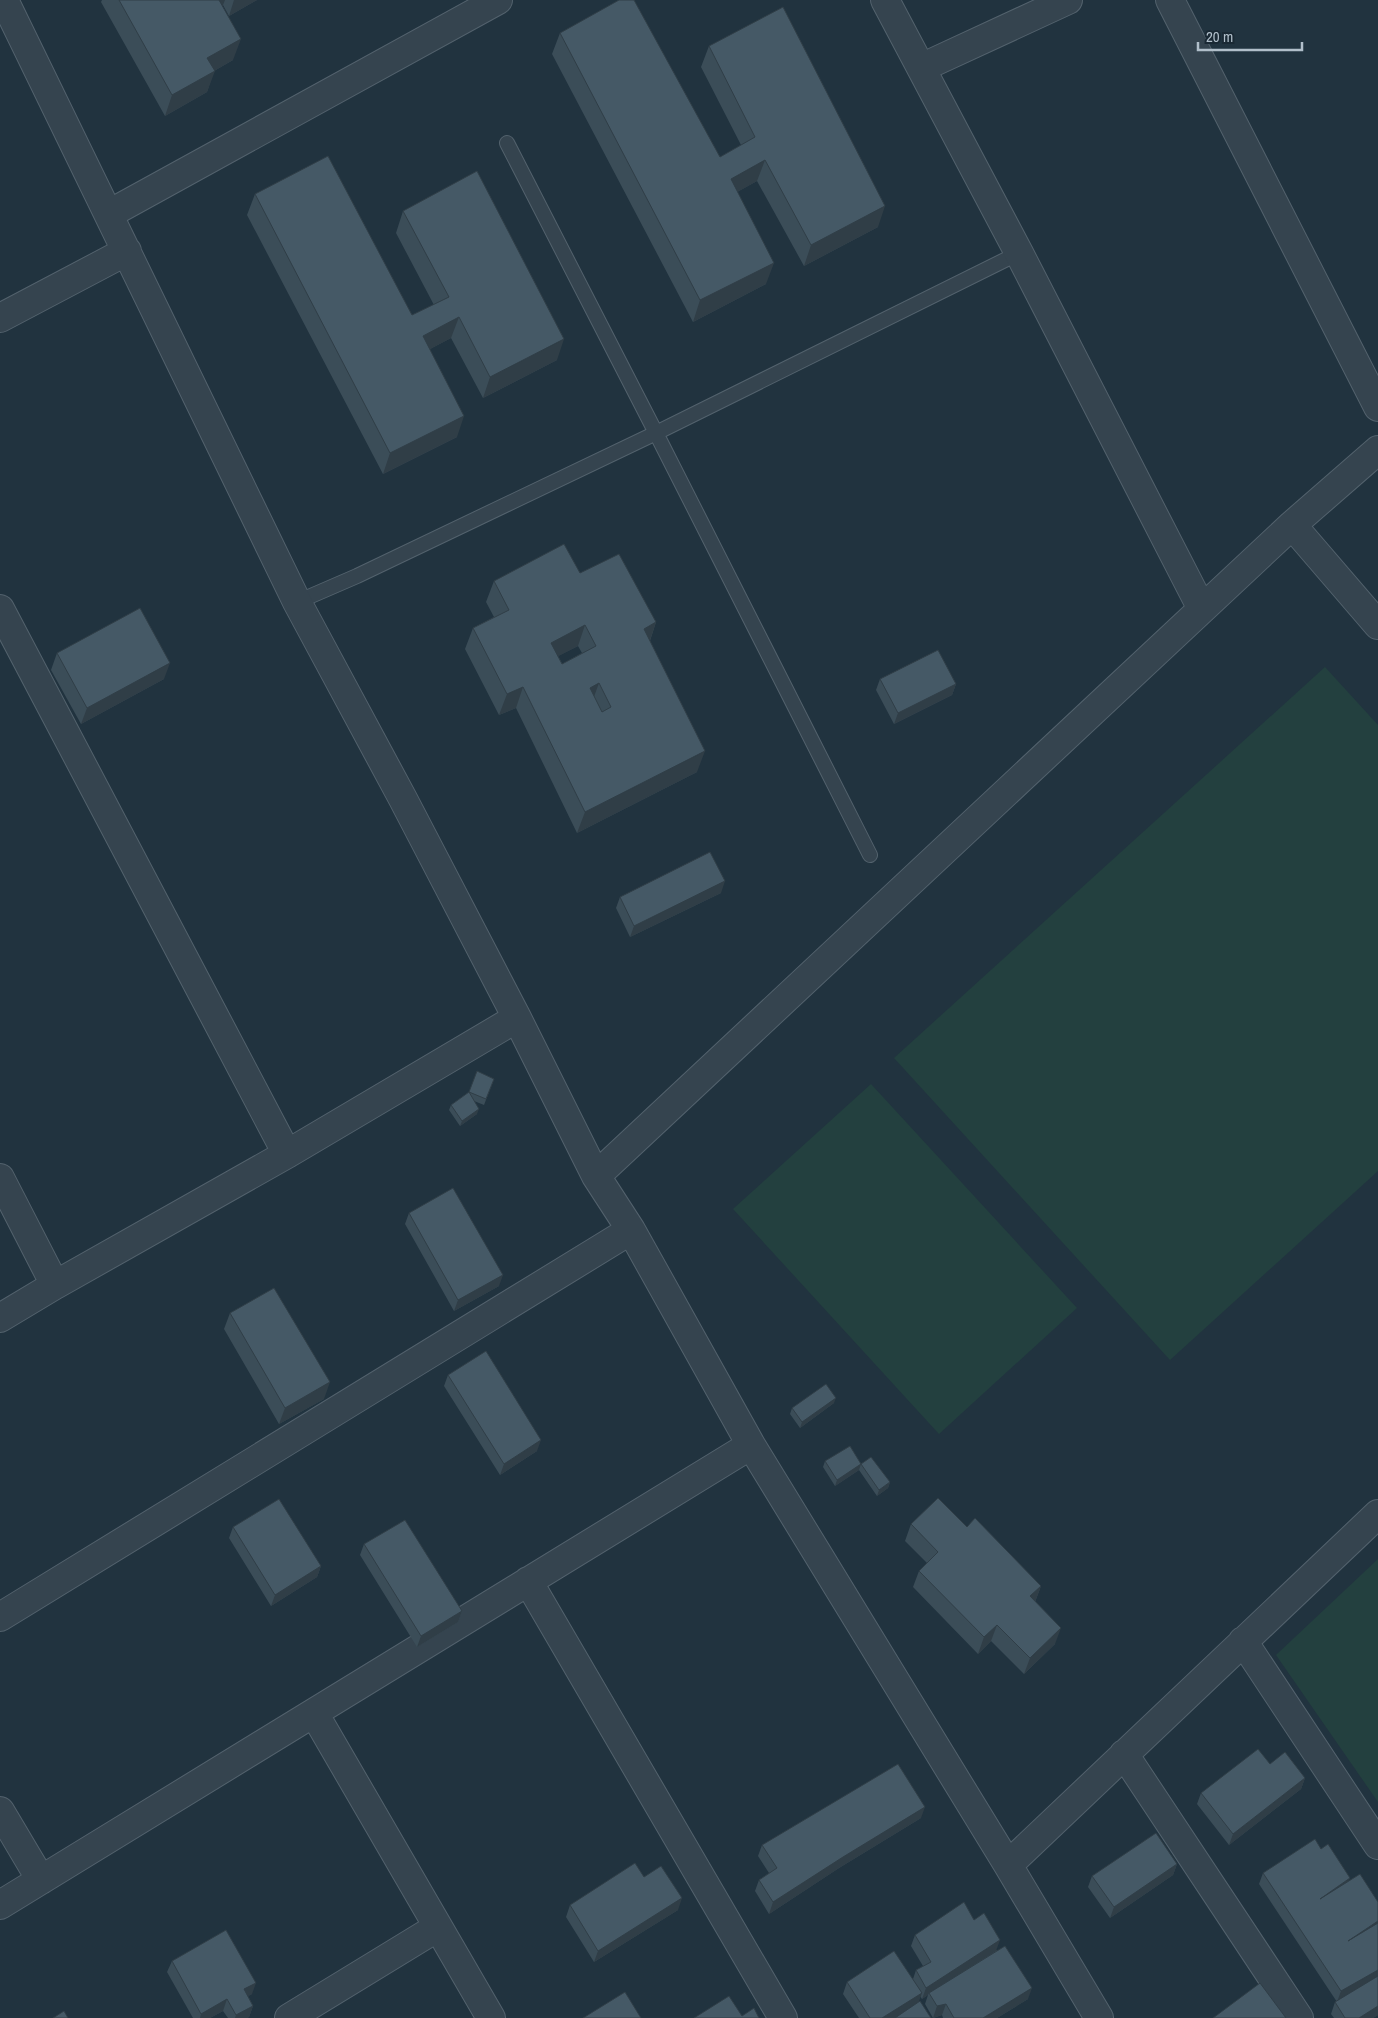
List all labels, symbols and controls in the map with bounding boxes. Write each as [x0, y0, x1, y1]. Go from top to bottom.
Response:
scale bar [1198, 20, 1302, 52]
text: 20 m [1206, 26, 1233, 47]

